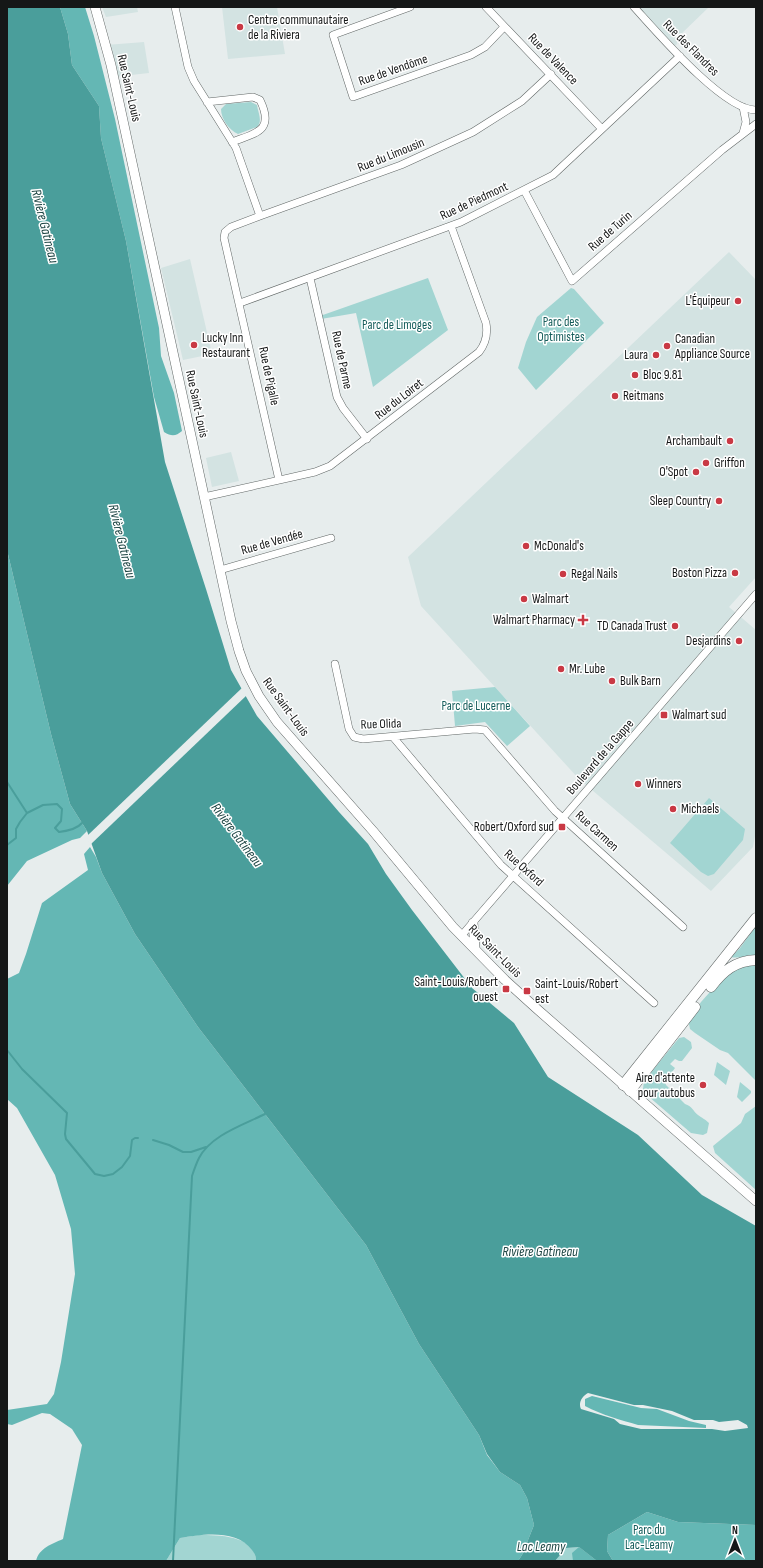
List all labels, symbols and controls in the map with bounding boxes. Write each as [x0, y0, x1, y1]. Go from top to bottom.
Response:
place label: Centre communautaire de la Riviera [248, 12, 349, 43]
street label: Rue des Flandres [660, 17, 723, 80]
marker: Centre communautaire de la Riviera [235, 22, 245, 32]
street label: Rue de Valence [525, 30, 581, 88]
street label: Rue de Vendôme [356, 51, 430, 89]
street label: Rue Saint-Louis [113, 53, 145, 124]
street label: Rue du Limousin [355, 134, 427, 176]
street label: Rue de Piedmont [437, 178, 511, 224]
water label: Rivière Gatineau [28, 187, 62, 265]
street label: Rue de Turin [585, 208, 635, 254]
place label: L'Équipeur [686, 293, 730, 309]
marker: L'Équipeur [733, 296, 743, 306]
park label: Parc des Optimistes [537, 314, 585, 345]
park label: Parc de Limoges [362, 317, 432, 333]
street label: Rue de Parme [328, 329, 356, 391]
place label: Lucky Inn Restaurant [202, 330, 250, 361]
place label: Canadian Appliance Source [674, 331, 750, 362]
marker: Lucky Inn Restaurant [189, 340, 199, 350]
marker: Canadian Appliance Source [662, 341, 672, 351]
street label: Rue de Pigalle [255, 345, 283, 407]
place label: Laura [624, 347, 648, 363]
marker: Laura [651, 350, 661, 360]
place label: Bloc 9.81 [643, 367, 682, 383]
street label: Rue Saint-Louis [182, 369, 212, 440]
marker: Bloc 9.81 [630, 370, 640, 380]
street label: Rue du Loiret [372, 375, 426, 423]
place label: Reitmans [623, 388, 664, 404]
marker: Reitmans [610, 391, 620, 401]
place label: Archambault [665, 433, 722, 449]
marker: Archambault [725, 436, 735, 446]
place label: Griffon [714, 455, 745, 471]
marker: Griffon [701, 458, 711, 468]
place label: O'Spot [659, 464, 688, 480]
marker: O'Spot [691, 467, 701, 477]
place label: Sleep Country [650, 493, 711, 509]
marker: Sleep Country [714, 496, 724, 506]
water label: Rivière Gatineau [105, 502, 139, 580]
street label: Rue de Vendée [239, 526, 305, 558]
place label: McDonald's [534, 538, 584, 554]
marker: McDonald's [521, 541, 531, 551]
place label: Boston Pizza [672, 565, 727, 581]
place label: Regal Nails [571, 566, 618, 582]
marker: Boston Pizza [730, 568, 740, 578]
marker: Regal Nails [558, 569, 568, 579]
place label: Walmart [532, 591, 569, 607]
marker: Walmart [519, 594, 529, 604]
place label: Walmart Pharmacy [493, 612, 575, 628]
marker: Walmart Pharmacy [578, 615, 588, 625]
place label: TD Canada Trust [597, 618, 667, 634]
marker: TD Canada Trust [670, 621, 680, 631]
place label: Desjardins [686, 633, 731, 649]
marker: Desjardins [734, 636, 744, 646]
place label: Mr. Lube [569, 661, 605, 677]
marker: Mr. Lube [556, 664, 566, 674]
place label: Bulk Barn [620, 673, 661, 689]
street label: Rue Saint-Louis [259, 675, 313, 740]
marker: Bulk Barn [607, 676, 617, 686]
park label: Parc de Lucerne [442, 698, 510, 714]
place label: Walmart sud [672, 707, 726, 723]
marker: Walmart sud [659, 710, 669, 720]
street label: Rue Olida [360, 715, 402, 733]
street label: Boulevard de la Gappe [563, 716, 637, 798]
place label: Winners [646, 776, 682, 792]
marker: Winners [633, 779, 643, 789]
water label: Rivière Gatineau [207, 800, 267, 871]
place label: Michaels [681, 801, 720, 817]
marker: Michaels [668, 804, 678, 814]
street label: Rue Carmen [572, 807, 622, 855]
place label: Robert/Oxford sud [474, 819, 554, 835]
marker: Robert/Oxford sud [557, 822, 567, 832]
street label: Rue Oxford [501, 846, 547, 890]
street label: Rue Saint-Louis [465, 921, 525, 981]
place label: Saint-Louis/Robert ouest [415, 974, 498, 1005]
place label: Saint-Louis/Robert est [535, 976, 619, 1007]
marker: Saint-Louis/Robert ouest [501, 984, 511, 994]
marker: Saint-Louis/Robert est [522, 986, 532, 996]
place label: Aire d'attente pour autobus [635, 1070, 695, 1101]
marker: Aire d'attente pour autobus [698, 1080, 708, 1090]
water label: Rivière Gatineau [502, 1243, 578, 1260]
north arrow [715, 1520, 755, 1560]
park label: Parc du Lac-Leamy [625, 1522, 673, 1553]
text: N [732, 1524, 738, 1537]
water label: Lac Leamy [517, 1538, 566, 1555]

